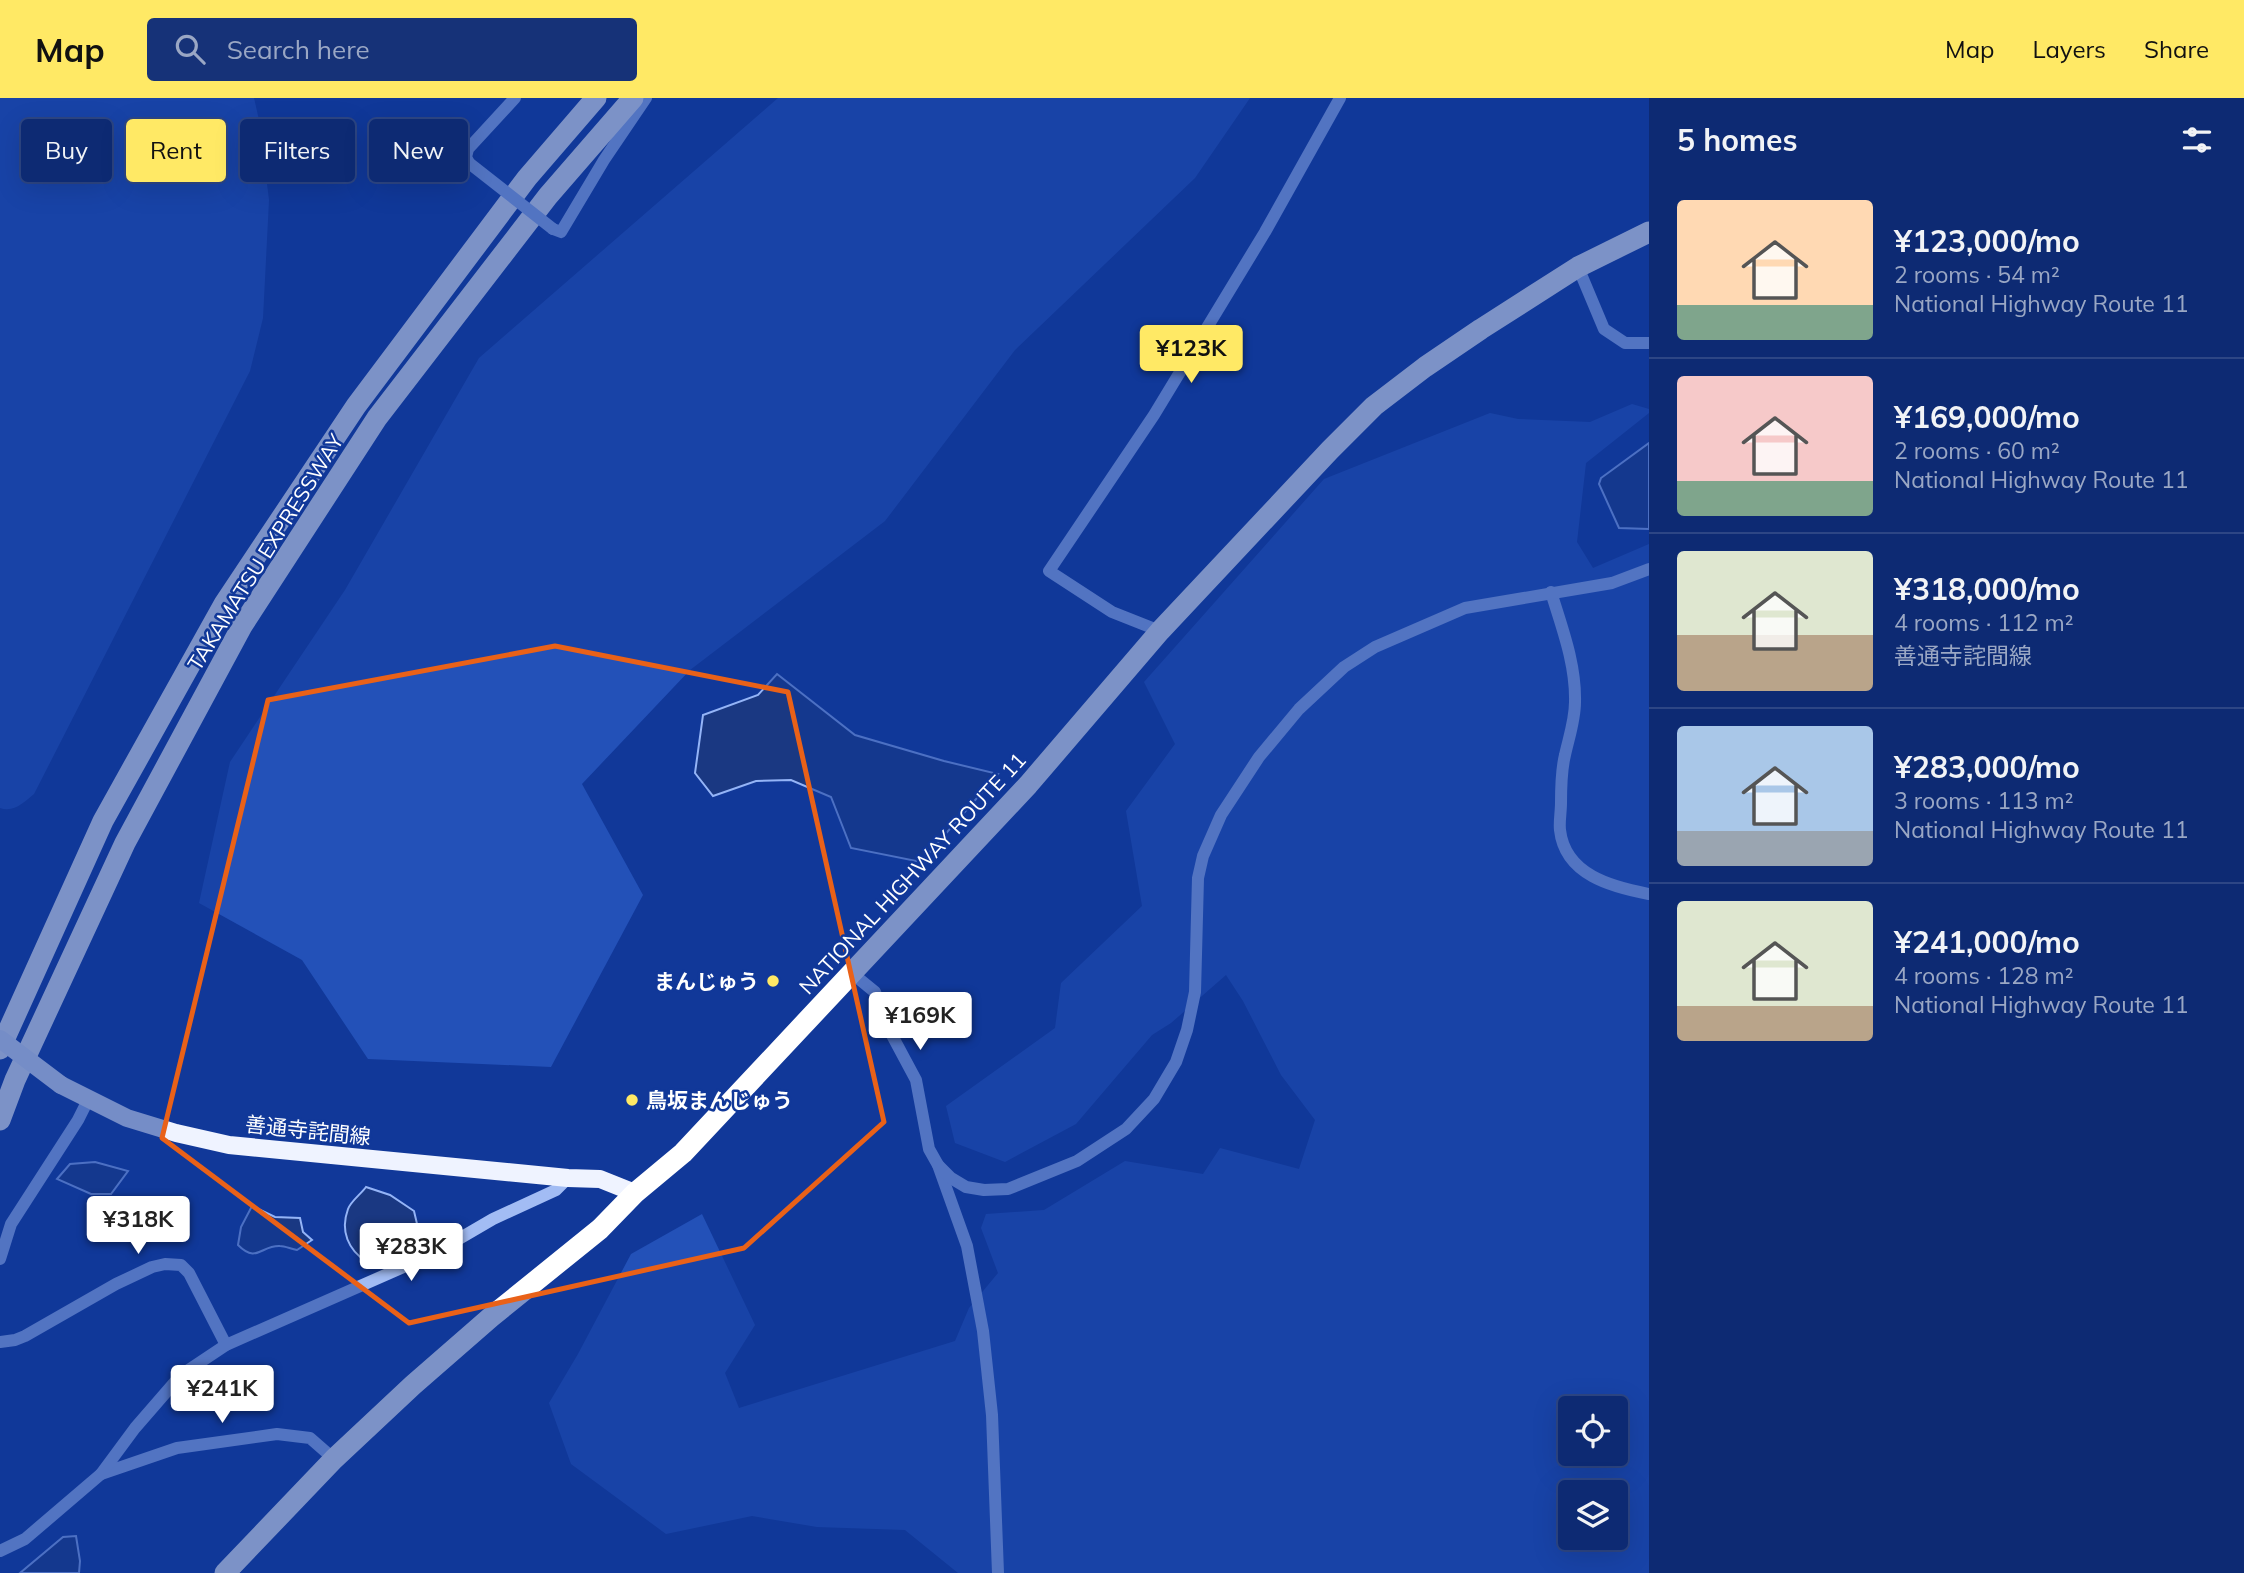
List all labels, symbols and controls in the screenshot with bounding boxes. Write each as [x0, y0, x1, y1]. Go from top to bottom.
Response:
search box [147, 18, 637, 81]
text: Map [35, 29, 105, 70]
icon: search [171, 30, 209, 68]
text: Search here [227, 33, 370, 66]
text: Map [1945, 34, 1994, 64]
text: Layers [2032, 34, 2106, 64]
text: Share [2144, 34, 2209, 64]
chip: Buy [21, 119, 112, 182]
chip: Rent [126, 119, 226, 182]
chip: Filters [240, 119, 355, 182]
chip: New [369, 119, 468, 182]
text: 5 homes [1677, 121, 1798, 159]
icon: filters [2178, 121, 2216, 159]
text: ¥123,000/mo [1894, 222, 2080, 260]
icon: home [1733, 228, 1817, 312]
text: 2 rooms · 54 m² [1894, 260, 2060, 289]
text: National Highway Route 11 [1894, 289, 2188, 318]
pin: ¥123K [1142, 326, 1240, 385]
text: ¥123K [1156, 333, 1226, 362]
text: ¥169,000/mo [1894, 398, 2080, 436]
icon: home [1733, 404, 1817, 488]
street label: TAKAMATSU EXPRESSWAY [181, 429, 349, 675]
text: 2 rooms · 60 m² [1894, 436, 2060, 465]
text: National Highway Route 11 [1894, 465, 2188, 494]
text: ¥318,000/mo [1894, 570, 2080, 608]
icon: home [1733, 579, 1817, 663]
text: 4 rooms · 112 m² [1894, 608, 2074, 637]
text: 善通寺詫間線 [1894, 641, 2032, 670]
street label: NATIONAL HIGHWAY ROUTE 11 [793, 747, 1031, 999]
text: ¥283,000/mo [1894, 748, 2080, 786]
icon: home [1733, 754, 1817, 838]
text: 3 rooms · 113 m² [1894, 786, 2074, 815]
text: National Highway Route 11 [1894, 815, 2188, 844]
text: ¥241,000/mo [1894, 923, 2080, 961]
icon: home [1733, 929, 1817, 1013]
text: 4 rooms · 128 m² [1894, 961, 2074, 990]
place label: まんじゅう [654, 968, 759, 994]
marker: まんじゅう [765, 973, 781, 989]
text: National Highway Route 11 [1894, 990, 2188, 1019]
pin: ¥169K [871, 992, 969, 1052]
text: ¥169K [885, 1000, 955, 1029]
place label: 鳥坂まんじゅう [646, 1087, 793, 1113]
marker: 鳥坂まんじゅう [624, 1092, 640, 1108]
street label: 善通寺詫間線 [244, 1110, 372, 1150]
pin: ¥318K [89, 1196, 187, 1256]
text: ¥318K [103, 1204, 173, 1233]
pin: ¥283K [362, 1224, 460, 1283]
text: ¥283K [376, 1231, 446, 1260]
pin: ¥241K [173, 1366, 271, 1425]
text: ¥241K [187, 1373, 257, 1402]
map controls [1558, 1396, 1628, 1550]
button: locate [1558, 1396, 1628, 1466]
button: layers [1558, 1480, 1628, 1550]

